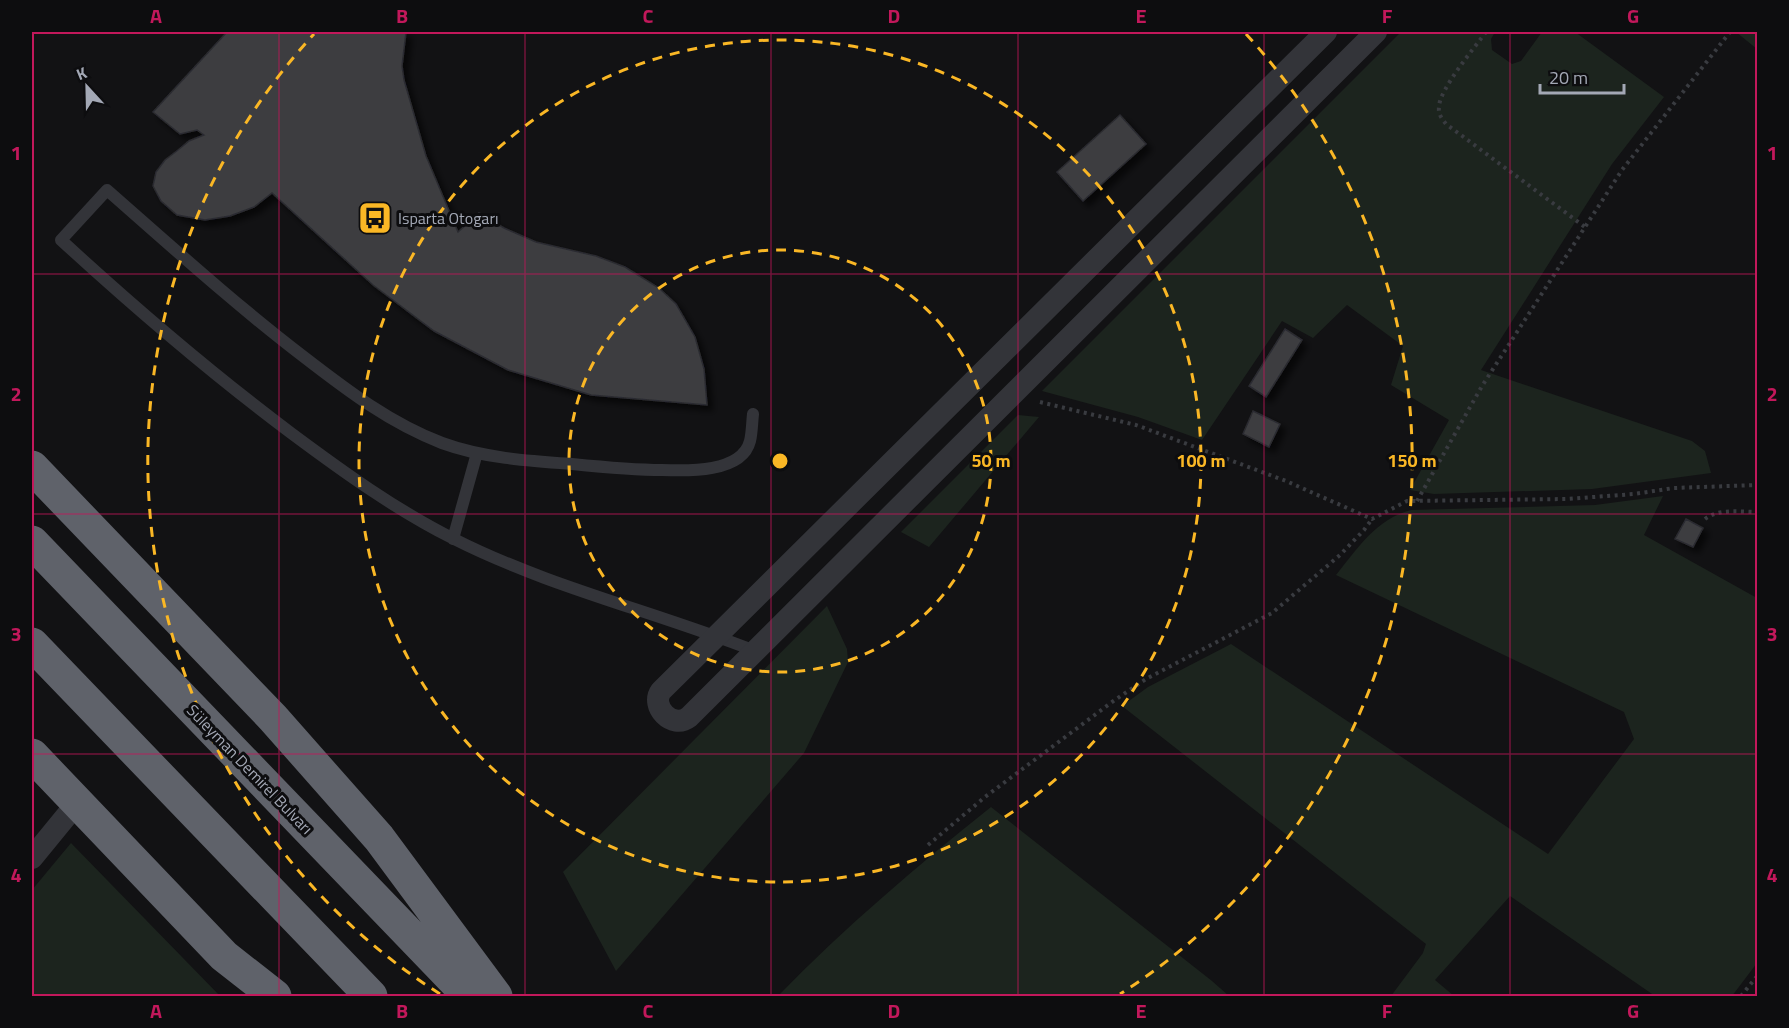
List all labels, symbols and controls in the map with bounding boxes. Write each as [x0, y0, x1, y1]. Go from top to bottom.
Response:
text: A [150, 0, 162, 31]
text: B [396, 0, 408, 31]
text: C [643, 0, 654, 31]
text: D [888, 0, 900, 31]
text: E [1135, 0, 1147, 31]
text: F [1382, 0, 1393, 31]
text: G [1627, 0, 1639, 31]
north arrow [57, 57, 117, 117]
scale bar [1540, 57, 1624, 95]
text: K [72, 60, 91, 86]
text: 20 m [1549, 64, 1588, 91]
text: 1 [10, 137, 22, 168]
text: 1 [1766, 137, 1778, 168]
bus stop icon: Isparta Otogarı [357, 200, 393, 236]
place label: Isparta Otogarı [398, 206, 498, 230]
text: 2 [10, 378, 22, 409]
text: 2 [1766, 378, 1778, 409]
text: 50 m [971, 447, 1011, 474]
text: 100 m [1176, 447, 1226, 474]
text: 150 m [1387, 447, 1437, 474]
centre of rings [770, 451, 790, 471]
text: 3 [10, 618, 22, 649]
text: 3 [1766, 618, 1778, 649]
street label: Süleyman Demirel Bulvarı [181, 699, 319, 839]
text: 4 [10, 859, 22, 890]
text: 4 [1766, 859, 1778, 890]
text: A [150, 995, 162, 1026]
text: B [396, 995, 408, 1026]
text: C [643, 995, 654, 1026]
text: D [888, 995, 900, 1026]
text: E [1135, 995, 1147, 1026]
text: F [1382, 995, 1393, 1026]
text: G [1627, 995, 1639, 1026]

